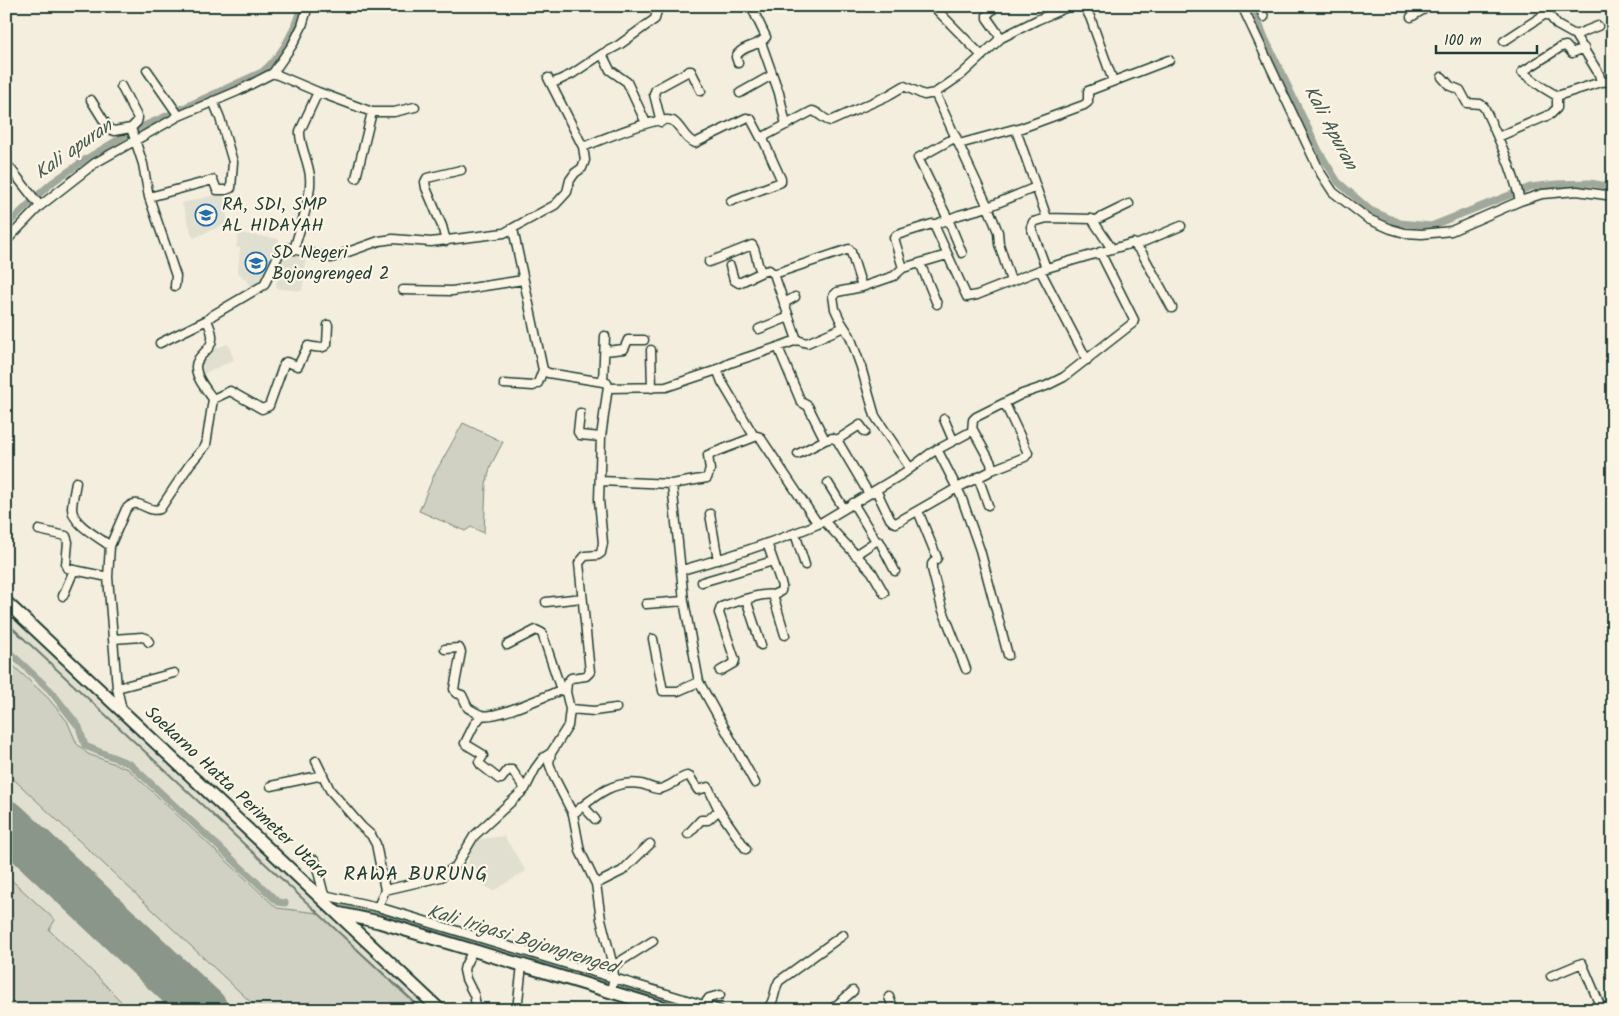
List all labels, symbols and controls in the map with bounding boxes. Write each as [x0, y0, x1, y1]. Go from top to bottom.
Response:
scale bar [1436, 22, 1538, 54]
text: 100 m [1444, 29, 1482, 53]
water label: Kali Apuran [1295, 80, 1366, 177]
water label: Kali apuran [29, 111, 121, 188]
place label: RA, SDI, SMP AL HIDAYAH [222, 191, 328, 241]
school or university icon: RA, SDI, SMP AL HIDAYAH [194, 203, 218, 227]
place label: SD Negeri Bojongrenged 2 [272, 239, 389, 289]
school or university icon: SD Negeri Bojongrenged 2 [244, 251, 268, 275]
street label: Soekarno Hatta Perimeter Utara [137, 700, 335, 886]
district label: RAWA BURUNG [344, 859, 488, 891]
water label: Kali Irigasi Bojongrenged [423, 897, 625, 984]

